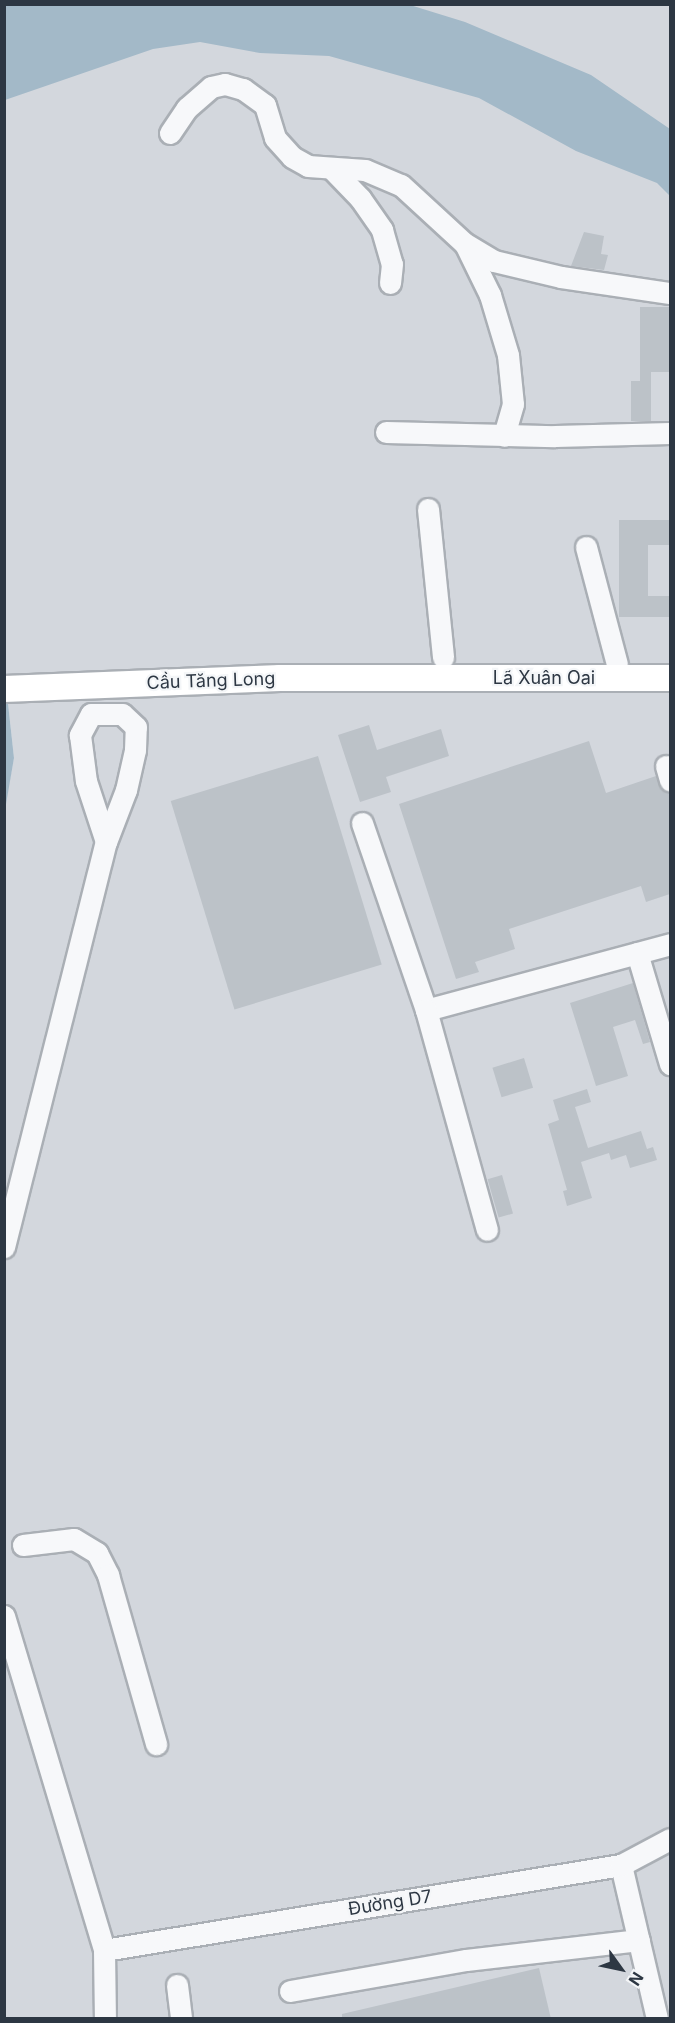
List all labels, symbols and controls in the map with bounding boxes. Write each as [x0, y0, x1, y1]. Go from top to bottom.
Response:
street label: Lã Xuân Oai [493, 667, 595, 689]
street label: Cầu Tăng Long [146, 668, 276, 694]
street label: Đường D7 [347, 1886, 433, 1920]
north arrow [591, 1939, 651, 1999]
text: N [624, 1968, 648, 1989]

